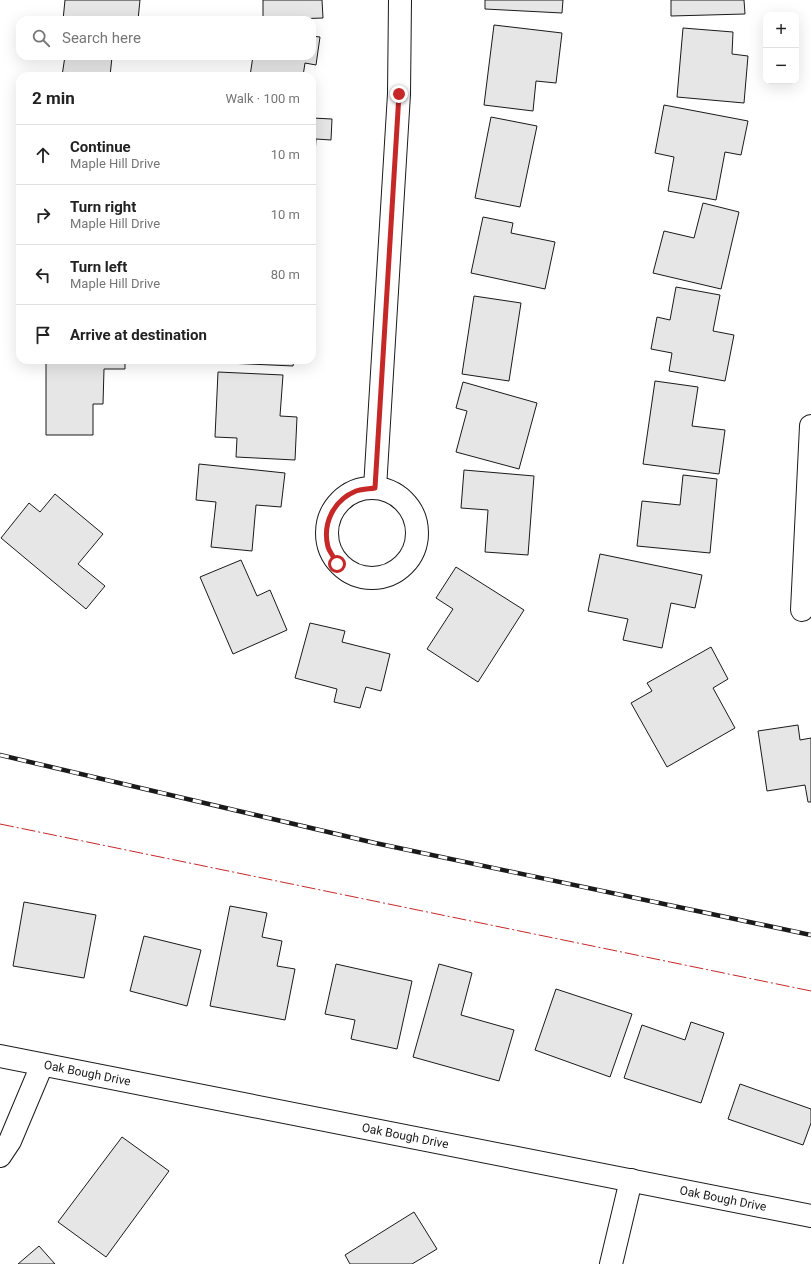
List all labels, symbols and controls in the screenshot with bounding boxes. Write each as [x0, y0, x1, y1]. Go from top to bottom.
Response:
map controls [763, 12, 799, 84]
button: + [763, 12, 799, 48]
search box [16, 16, 316, 60]
icon: search [30, 27, 52, 49]
text: Search here [62, 29, 141, 47]
button: − [763, 48, 799, 84]
route end [390, 85, 408, 103]
text: 2 min [32, 88, 75, 108]
text: Walk · 100 m [225, 91, 300, 106]
text: Continue [70, 138, 131, 156]
icon: ahead [32, 144, 54, 166]
text: 10 m [271, 147, 300, 162]
text: Maple Hill Drive [70, 156, 160, 171]
text: Turn right [70, 198, 136, 216]
icon: right [32, 204, 54, 226]
text: 10 m [271, 207, 300, 222]
text: Maple Hill Drive [70, 216, 160, 231]
text: Turn left [70, 258, 127, 276]
icon: left [32, 264, 54, 286]
text: 80 m [271, 267, 300, 282]
text: Maple Hill Drive [70, 276, 160, 291]
icon: arrive [32, 324, 54, 346]
text: Arrive at destination [70, 326, 207, 344]
route start [328, 555, 346, 573]
street label: Oak Bough Drive [43, 1058, 132, 1089]
street label: Oak Bough Drive [361, 1121, 450, 1151]
street label: Oak Bough Drive [678, 1183, 768, 1214]

